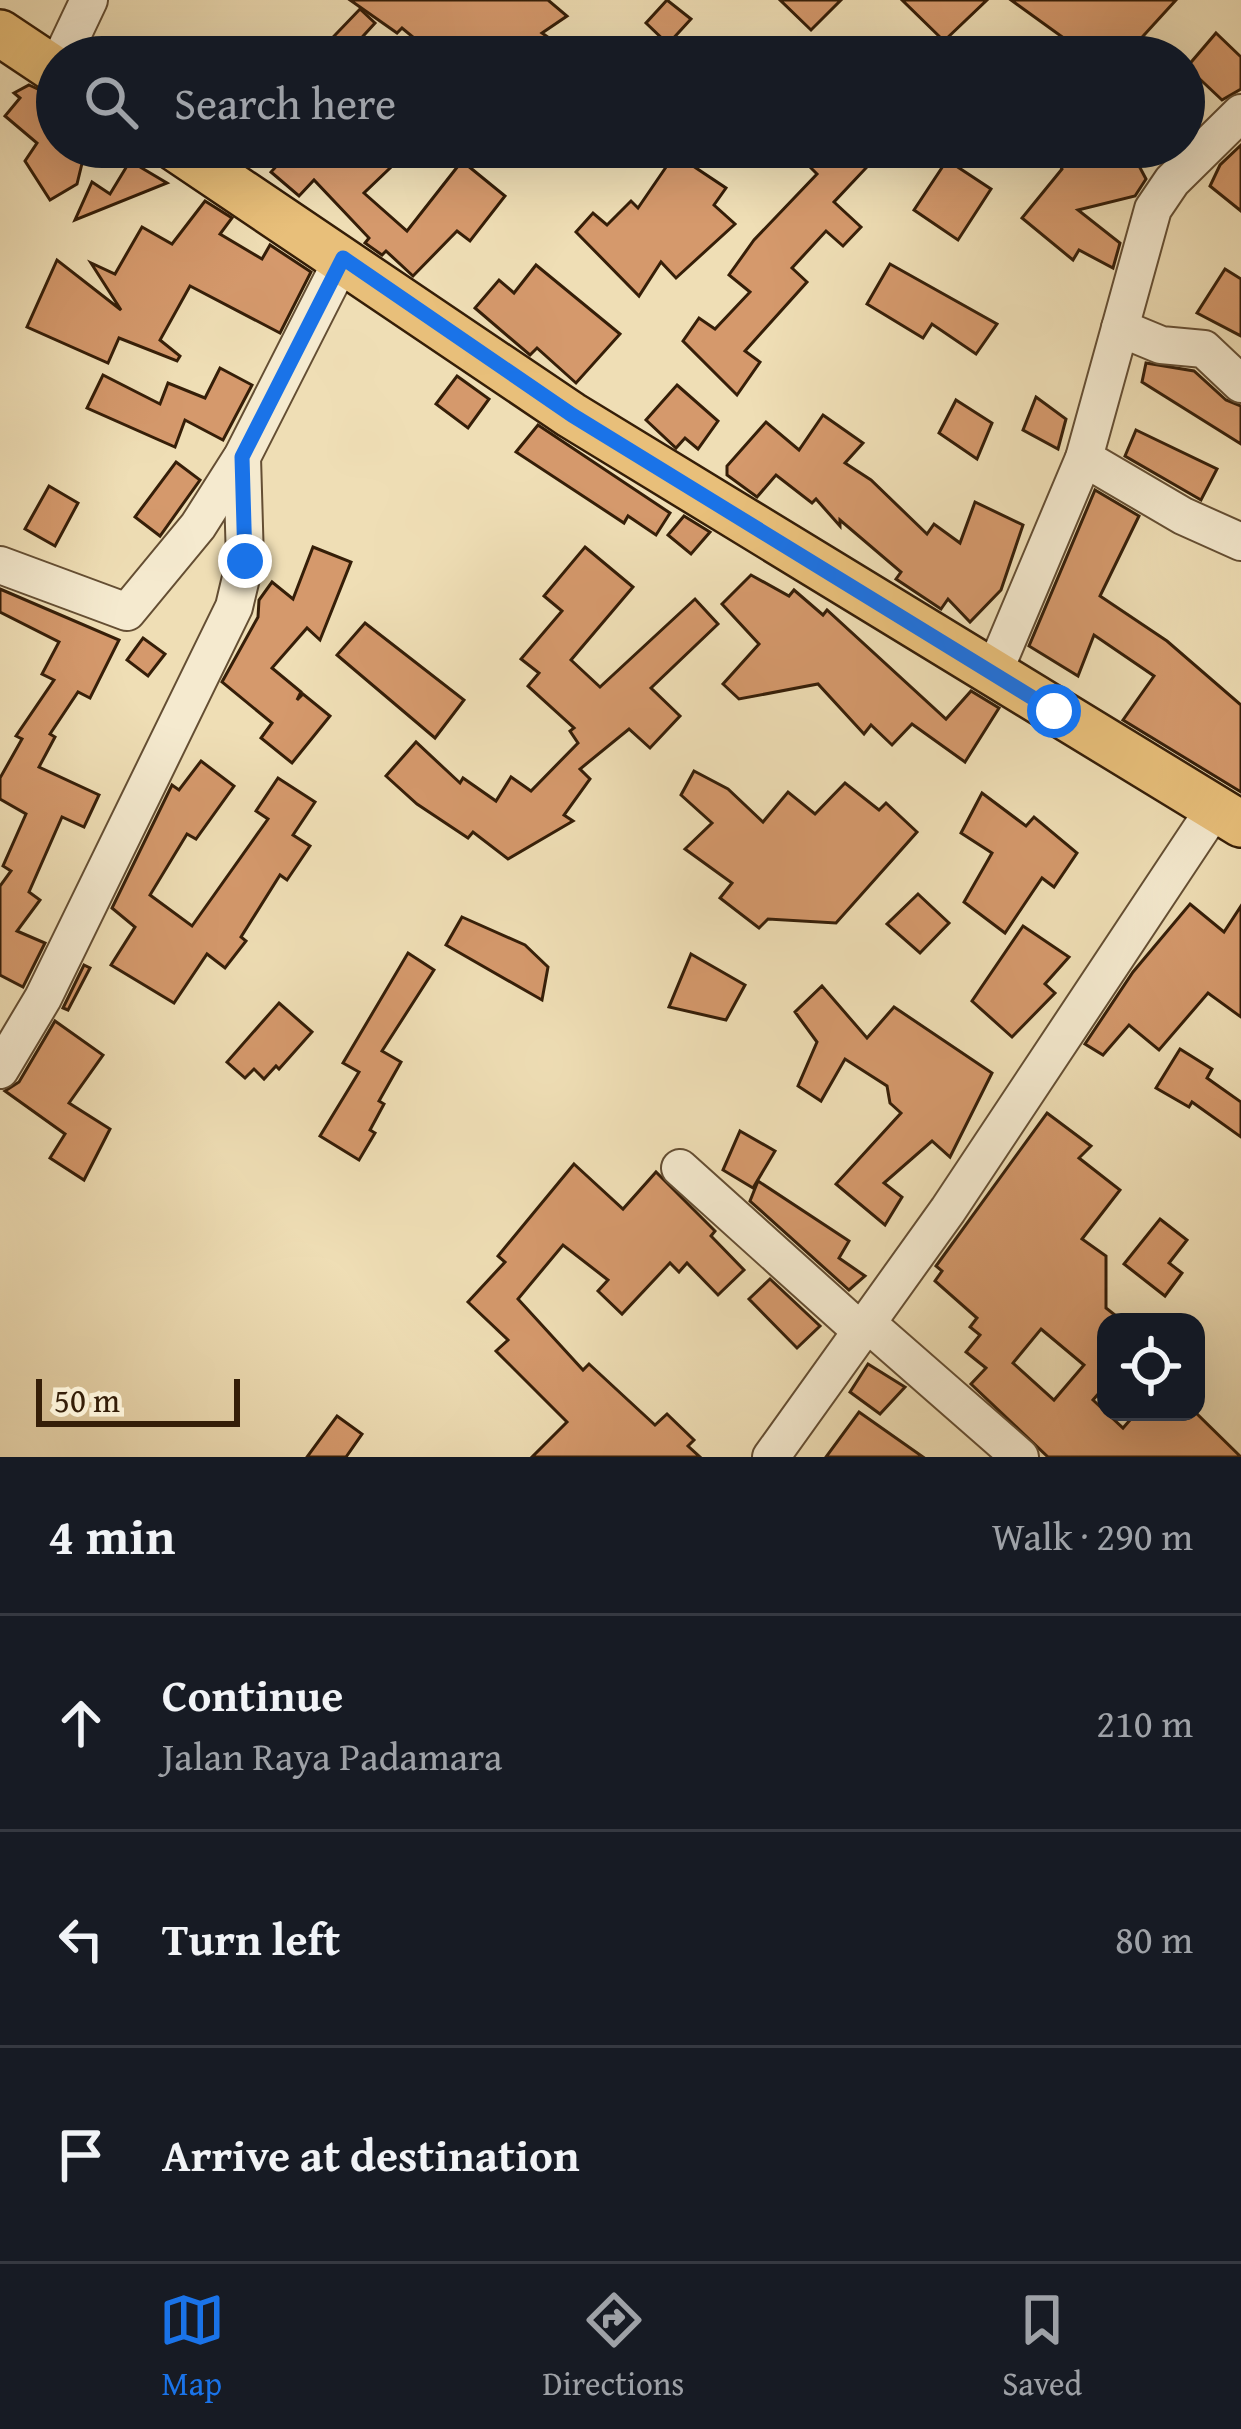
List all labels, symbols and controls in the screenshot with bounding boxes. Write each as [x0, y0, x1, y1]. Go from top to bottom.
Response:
search box [36, 36, 1205, 168]
icon: search [78, 69, 144, 135]
text: Search here [174, 70, 396, 135]
route end [218, 534, 272, 588]
route start [1027, 684, 1081, 738]
map controls [1097, 1313, 1205, 1421]
button: locate [1097, 1313, 1205, 1421]
scale bar [36, 1373, 240, 1426]
text: 50 m [54, 1376, 120, 1424]
text: 4 min [48, 1498, 175, 1573]
text: Walk · 290 m [992, 1507, 1193, 1564]
text: Continue [162, 1662, 343, 1727]
icon: ahead [48, 1690, 114, 1756]
text: 210 m [1096, 1694, 1193, 1751]
text: Jalan Raya Padamara [162, 1727, 502, 1784]
icon: left [48, 1906, 114, 1972]
text: Turn left [162, 1906, 340, 1971]
text: 80 m [1115, 1910, 1193, 1967]
icon: arrive [48, 2122, 114, 2188]
text: Arrive at destination [162, 2122, 580, 2187]
tab: Map [159, 2287, 225, 2407]
tab: Directions [543, 2287, 684, 2407]
tab: Saved [1002, 2287, 1082, 2407]

